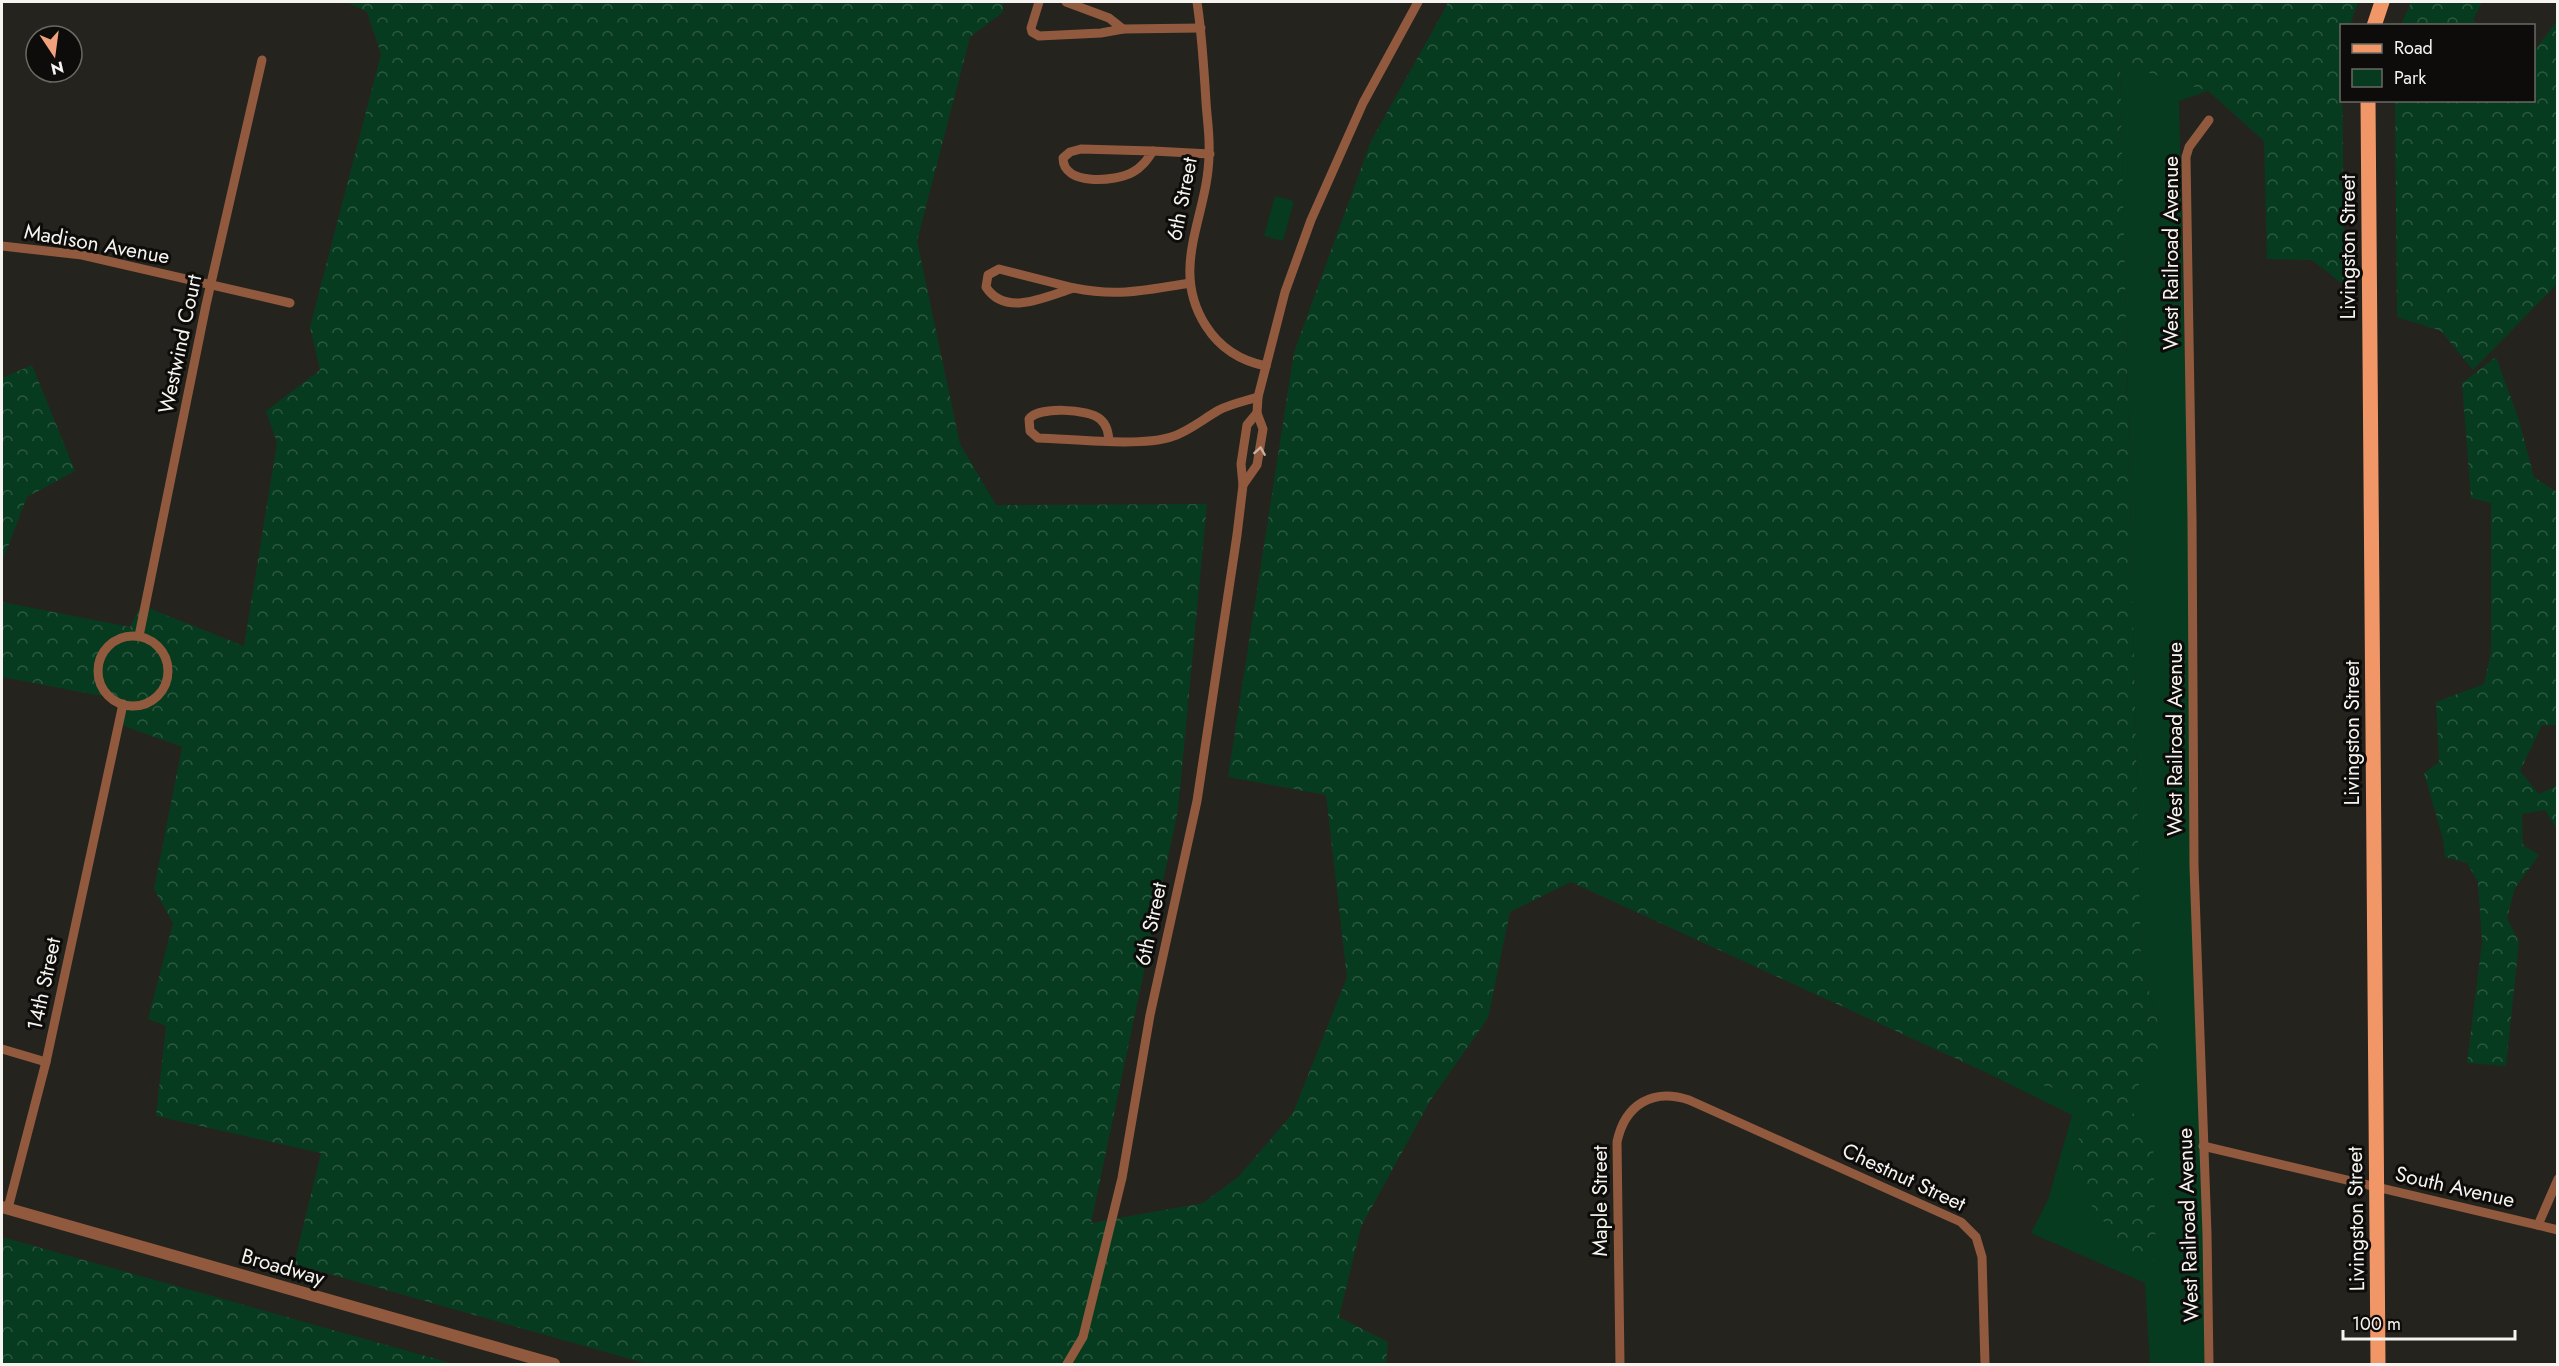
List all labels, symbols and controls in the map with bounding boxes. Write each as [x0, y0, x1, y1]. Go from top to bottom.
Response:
north arrow [24, 24, 84, 84]
legend [2340, 24, 2535, 102]
text: Road [2394, 35, 2433, 61]
text: N [48, 55, 66, 81]
text: Park [2394, 65, 2426, 91]
street label: 6th Street [1159, 155, 1205, 243]
street label: West Railroad Avenue [2156, 156, 2186, 350]
street label: Livingston Street [2333, 174, 2363, 320]
street label: Madison Avenue [22, 216, 172, 272]
street label: Westwind Court [151, 272, 209, 416]
one-way arrow [1253, 446, 1265, 455]
street label: West Railroad Avenue [2160, 642, 2190, 836]
street label: Livingston Street [2337, 660, 2367, 806]
street label: 6th Street [1128, 880, 1174, 968]
street label: 14th Street [20, 935, 68, 1033]
street label: West Railroad Avenue [2170, 1127, 2206, 1322]
street label: Chestnut Street [1837, 1135, 1971, 1219]
street label: Maple Street [1585, 1145, 1615, 1257]
street label: Livingston Street [2340, 1146, 2372, 1292]
street label: South Avenue [2392, 1159, 2518, 1215]
street label: Broadway [238, 1241, 329, 1293]
scale bar [2343, 1303, 2516, 1341]
text: 100 m [2352, 1311, 2401, 1337]

